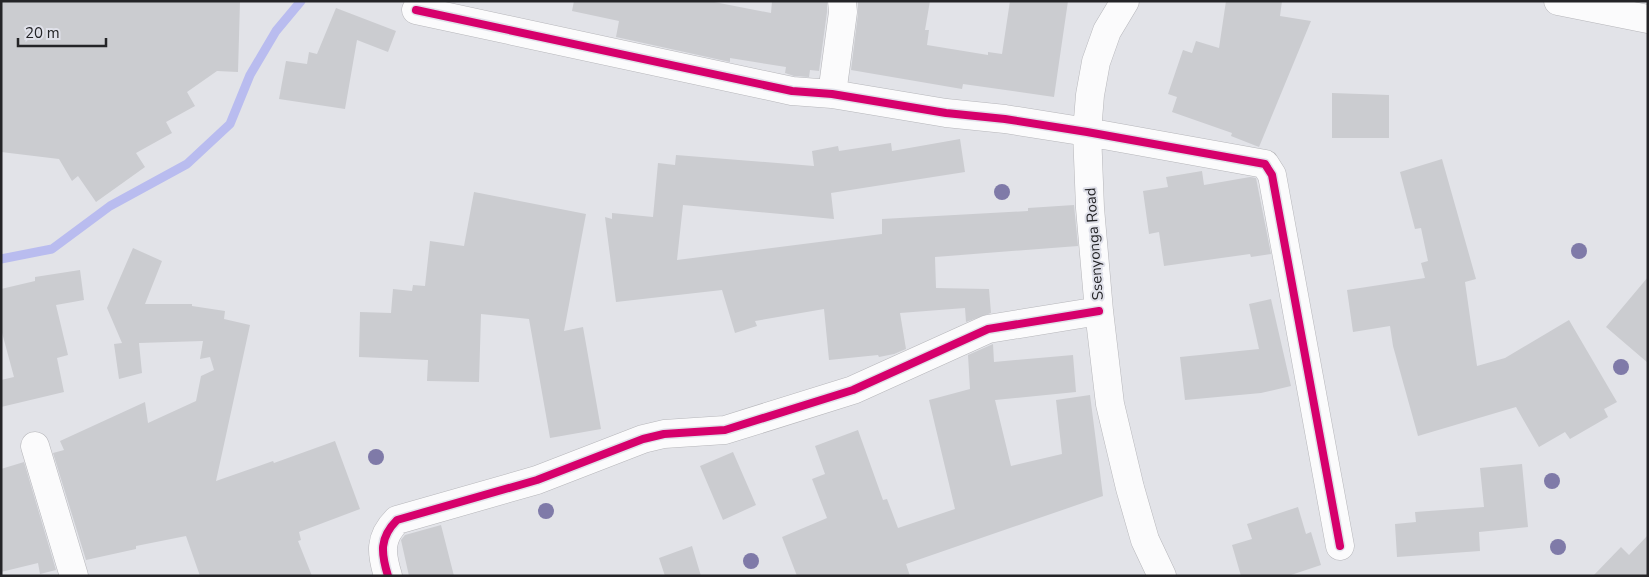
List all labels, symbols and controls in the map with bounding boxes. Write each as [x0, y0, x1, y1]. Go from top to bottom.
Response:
scale bar [18, 15, 105, 47]
text: 20 m [25, 23, 60, 43]
street label: Ssenyonga Road [1080, 187, 1108, 301]

